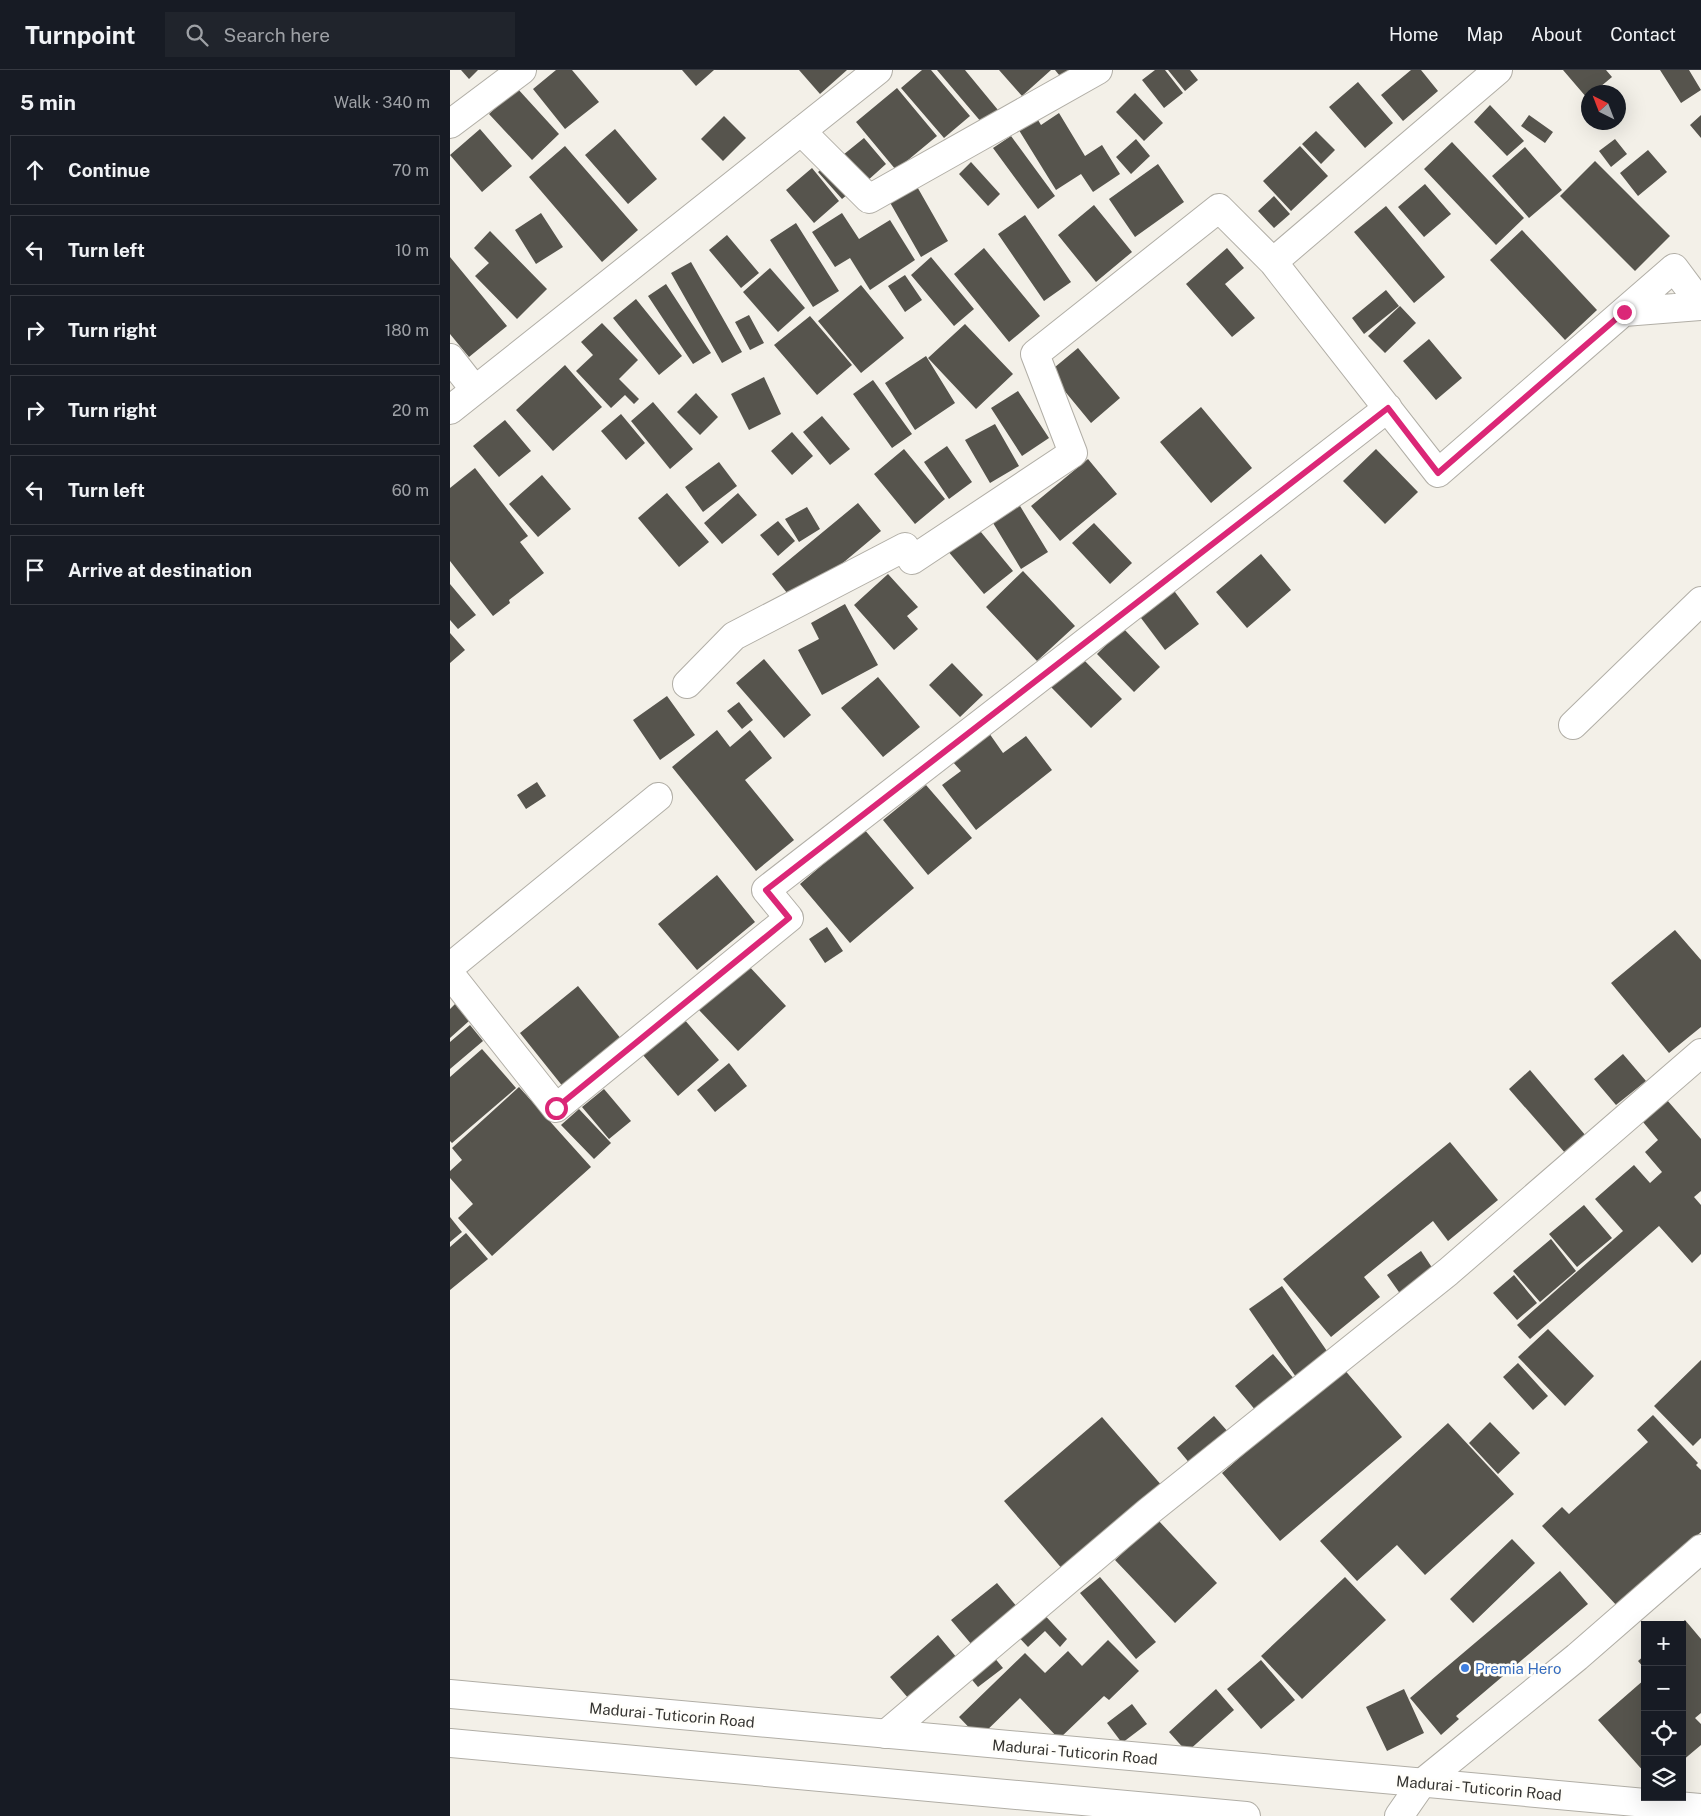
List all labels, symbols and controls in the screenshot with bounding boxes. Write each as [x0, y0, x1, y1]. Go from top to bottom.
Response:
search box [165, 12, 515, 57]
text: Turnpoint [25, 21, 135, 49]
icon: search [183, 21, 211, 49]
text: Search here [223, 24, 330, 46]
text: Home [1389, 24, 1439, 45]
text: Map [1467, 24, 1503, 45]
text: About [1531, 24, 1582, 45]
text: Contact [1610, 24, 1676, 45]
north arrow [1581, 85, 1626, 130]
text: 5 min [20, 90, 76, 115]
text: Walk · 340 m [334, 93, 430, 112]
icon: ahead [21, 156, 49, 184]
text: Continue [68, 159, 150, 181]
text: 70 m [392, 161, 429, 180]
icon: left [21, 236, 49, 264]
text: Turn left [68, 239, 145, 261]
text: 10 m [395, 241, 429, 260]
route end [1613, 301, 1636, 324]
icon: right [21, 316, 49, 344]
text: Turn right [68, 319, 157, 341]
text: 180 m [385, 321, 429, 340]
icon: right [21, 396, 49, 424]
text: Turn right [68, 399, 157, 421]
text: 20 m [392, 401, 429, 420]
icon: left [21, 476, 49, 504]
text: Turn left [68, 479, 145, 501]
text: 60 m [392, 481, 429, 500]
icon: arrive [21, 556, 49, 584]
text: Arrive at destination [68, 559, 252, 581]
route start [545, 1097, 568, 1120]
map controls [1641, 1621, 1686, 1801]
button: + [1641, 1621, 1686, 1666]
place label: Premia Hero [1475, 1660, 1562, 1677]
marker: Premia Hero [1459, 1662, 1471, 1674]
button: − [1641, 1666, 1686, 1711]
street label: Madurai - Tuticorin Road [589, 1699, 755, 1731]
button: locate [1641, 1711, 1686, 1756]
street label: Madurai - Tuticorin Road [992, 1736, 1158, 1768]
button: layers [1641, 1756, 1686, 1801]
street label: Madurai - Tuticorin Road [1396, 1772, 1562, 1804]

